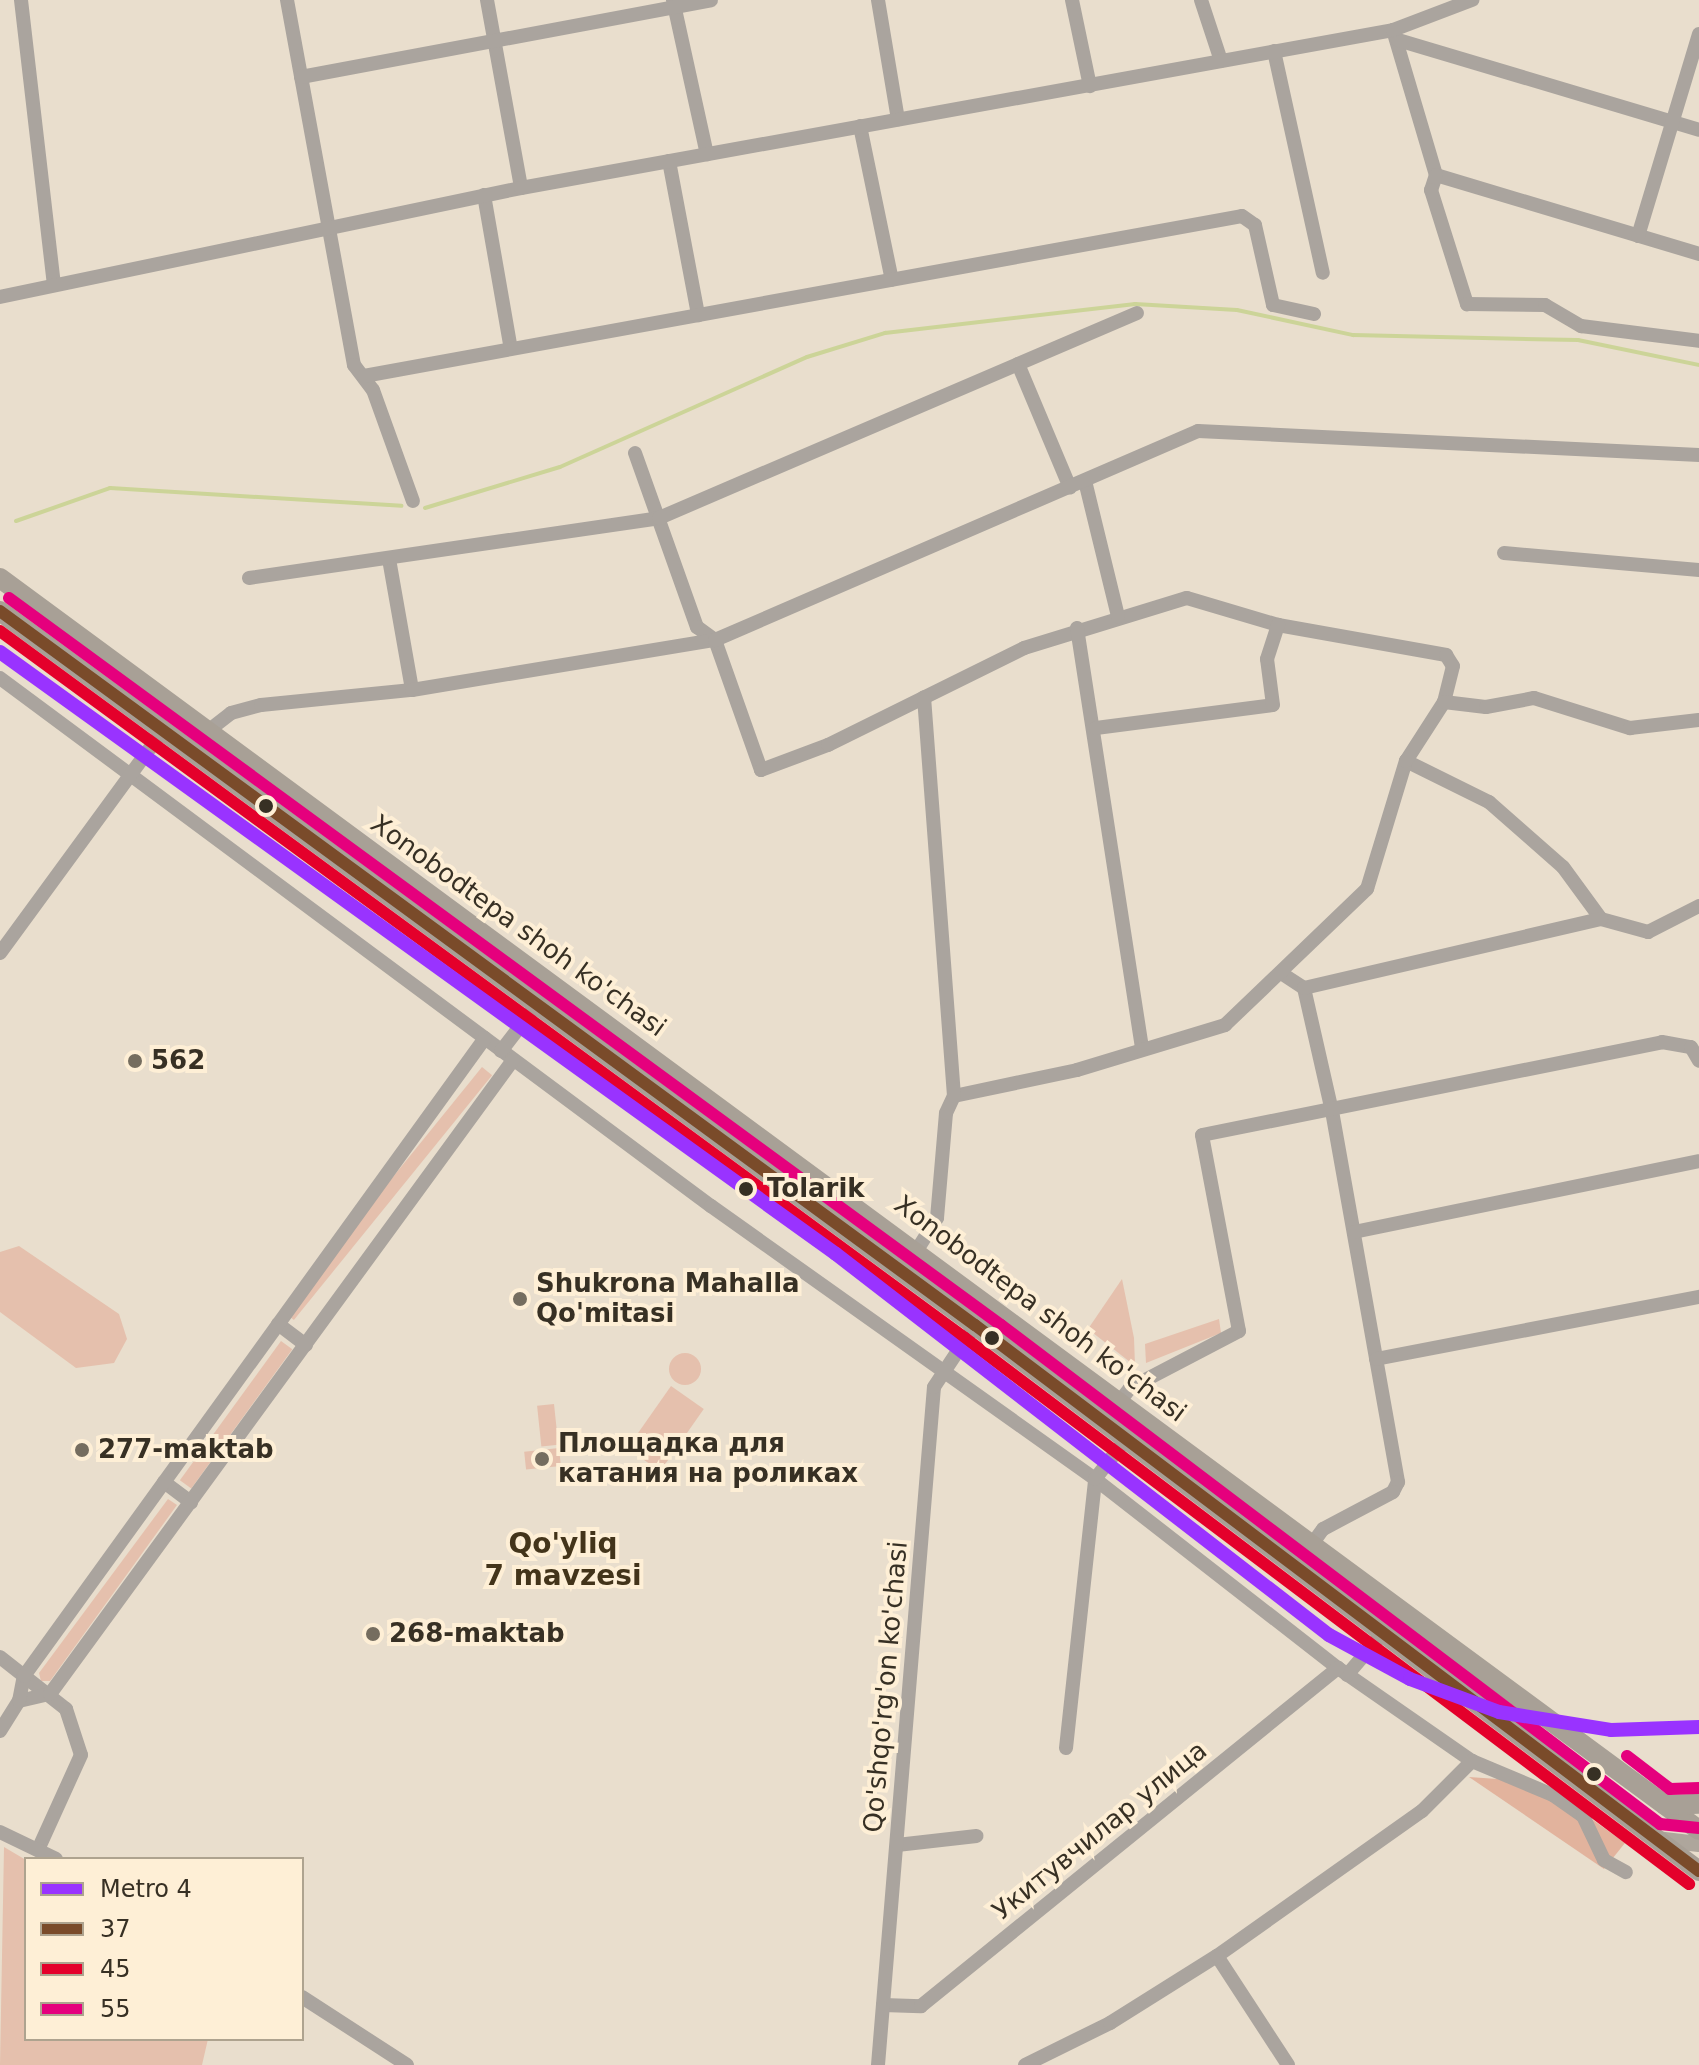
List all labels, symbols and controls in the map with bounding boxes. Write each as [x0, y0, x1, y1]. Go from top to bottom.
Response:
unlabelled marker [258, 798, 274, 814]
street label: Xonobodtepa shoh ko'chasi [364, 808, 672, 1044]
place label: 562 [151, 1045, 205, 1077]
marker: 562 [126, 1052, 144, 1070]
place label: Tolarik [767, 1173, 865, 1205]
marker: Tolarik [732, 1175, 760, 1203]
street label: Xonobodtepa shoh ko'chasi [888, 1189, 1192, 1429]
place label: Shukrona Mahalla Qo'mitasi [536, 1268, 800, 1330]
marker: Shukrona Mahalla Qo'mitasi [511, 1290, 529, 1308]
unlabelled marker [984, 1330, 1000, 1346]
place label: Площадка для катания на роликах [558, 1428, 858, 1490]
place label: 277-maktab [98, 1434, 274, 1466]
marker: 277-maktab [73, 1441, 91, 1459]
marker: Площадка для катания на роликах [533, 1450, 551, 1468]
district label: Qo'yliq 7 mavzesi [484, 1527, 642, 1593]
street label: Qo'shqo'rg'on ko'chasi [858, 1540, 914, 1834]
place label: 268-maktab [389, 1618, 565, 1650]
marker: 268-maktab [364, 1625, 382, 1643]
street label: Укитувчилар улица [987, 1735, 1213, 1927]
unlabelled marker [1586, 1766, 1602, 1782]
legend [24, 1857, 304, 2041]
text: Metro 4 [100, 1875, 192, 1903]
text: 37 [100, 1915, 131, 1943]
text: 45 [100, 1955, 131, 1983]
text: 55 [100, 1995, 131, 2023]

